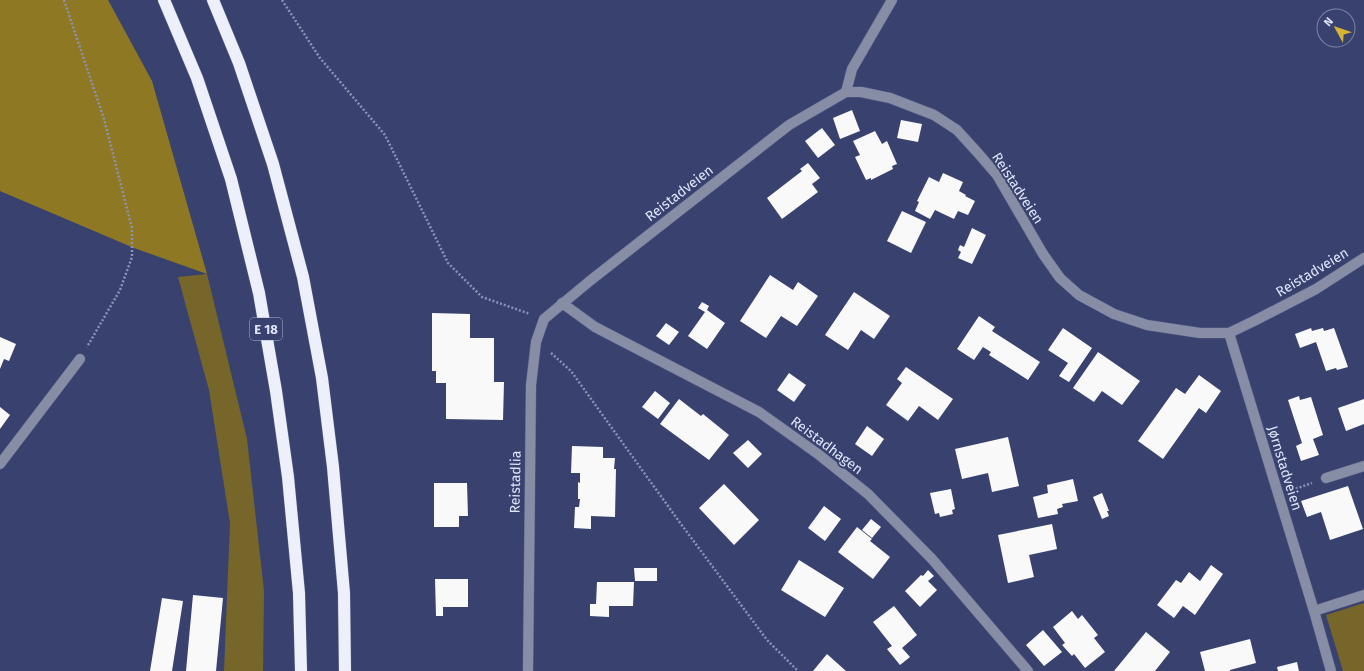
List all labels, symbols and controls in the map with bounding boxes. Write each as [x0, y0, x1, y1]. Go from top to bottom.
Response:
north arrow [1316, 8, 1356, 48]
text: N [1321, 15, 1336, 29]
street label: Reistadveien [988, 149, 1047, 227]
street label: Reistadveien [642, 162, 717, 225]
street label: Reistadveien [1273, 244, 1352, 301]
road number: E 18 [250, 318, 282, 340]
street label: Reistadhagen [787, 413, 866, 478]
street label: Jørnstadveien [1264, 424, 1305, 513]
street label: Reistadlia [506, 450, 525, 514]

